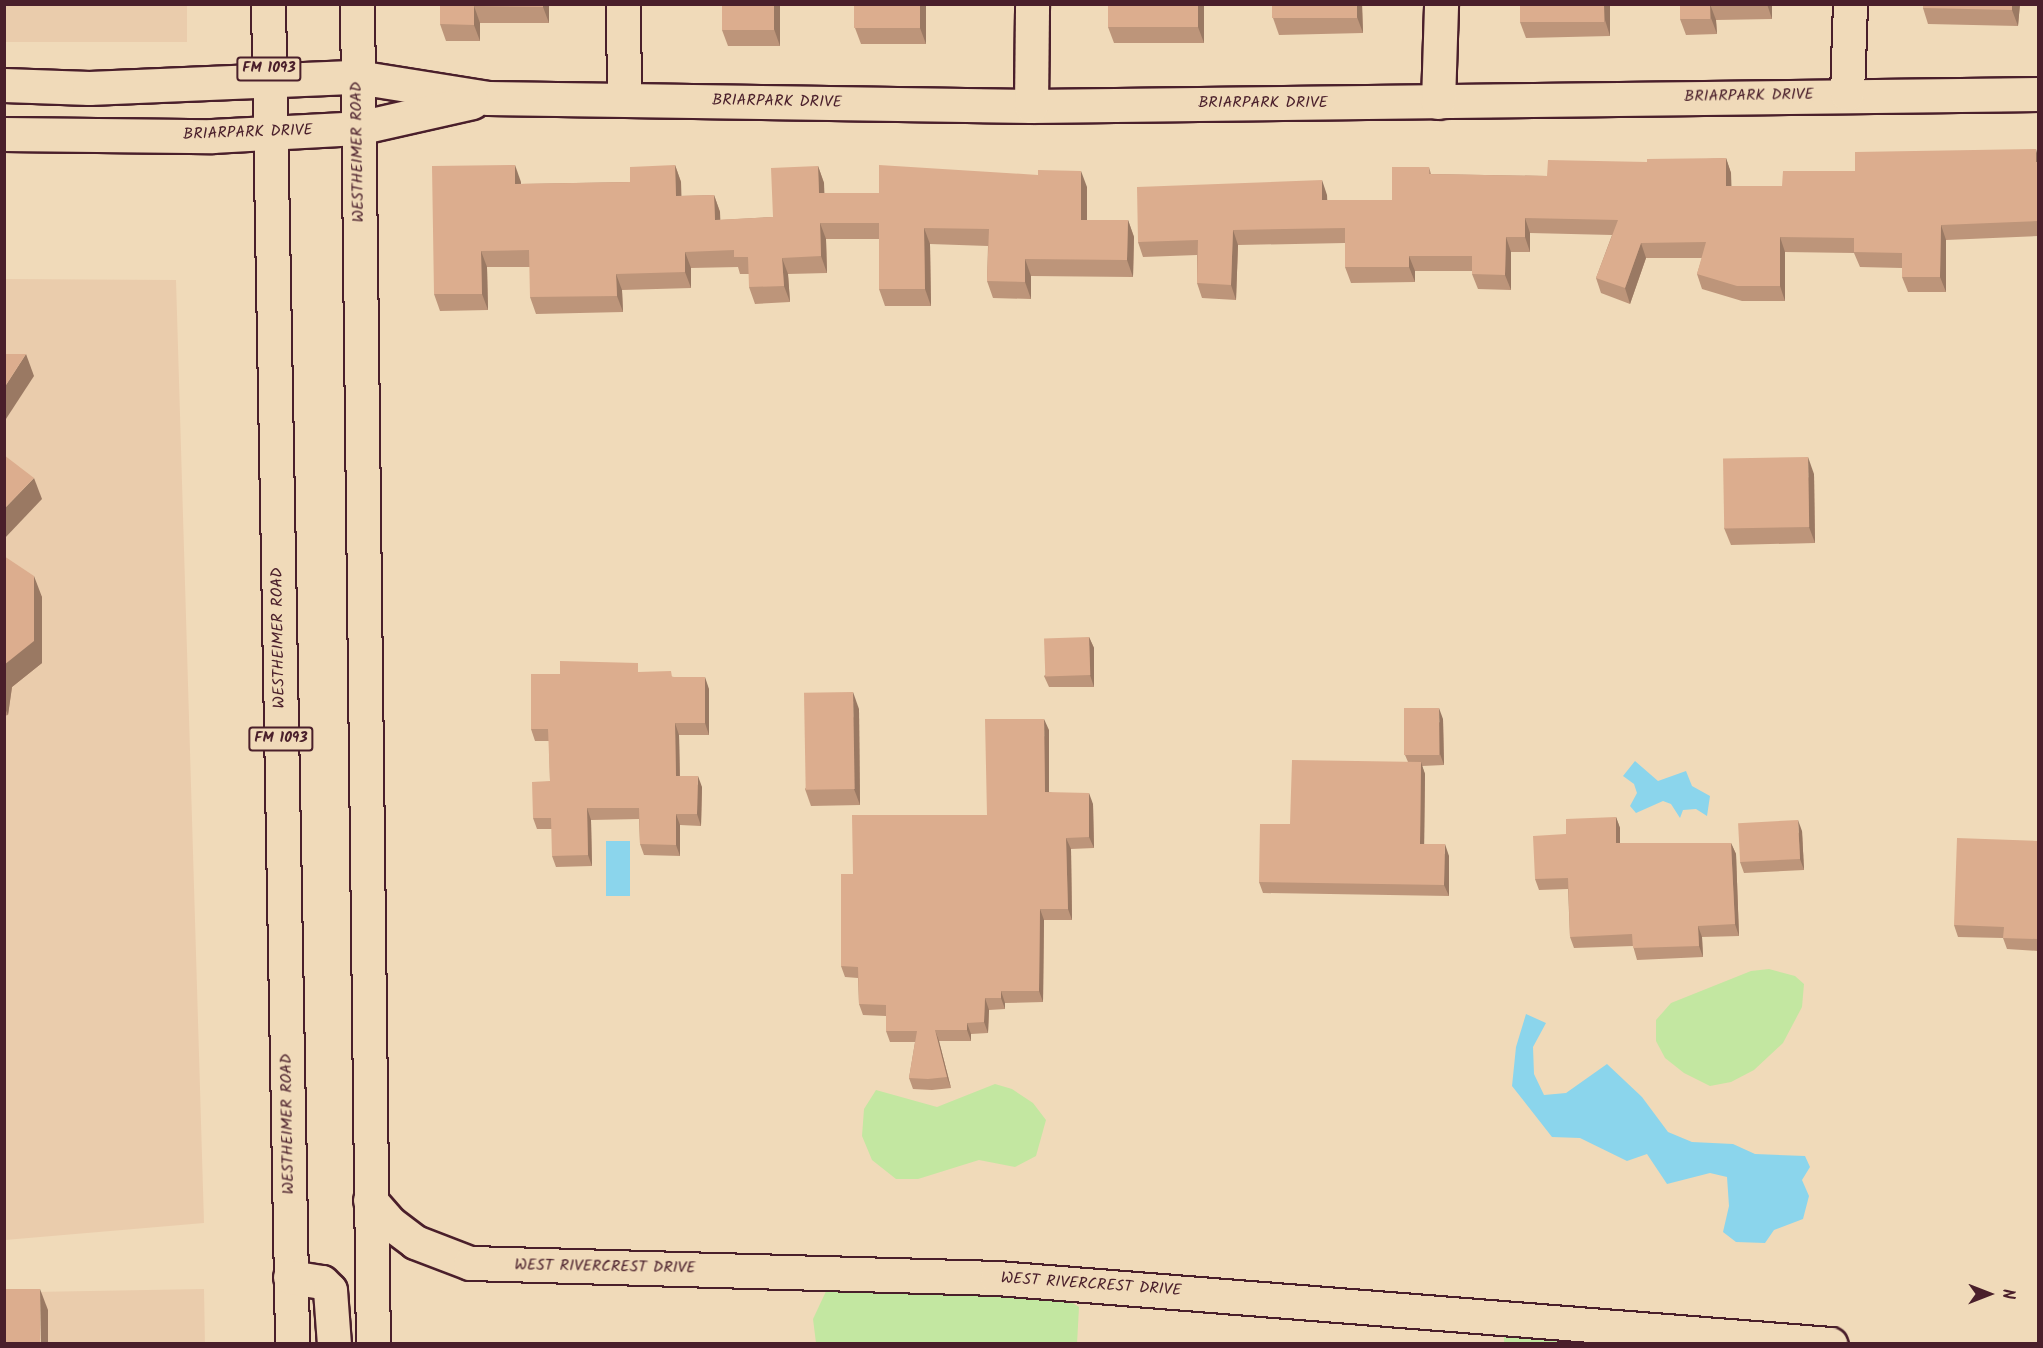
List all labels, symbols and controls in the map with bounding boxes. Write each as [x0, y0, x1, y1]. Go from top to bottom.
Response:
road number: FM 1093 [236, 57, 302, 81]
street label: WESTHEIMER ROAD [347, 81, 369, 223]
street label: BRIARPARK DRIVE [1684, 85, 1814, 107]
street label: BRIARPARK DRIVE [712, 91, 842, 113]
street label: BRIARPARK DRIVE [1198, 93, 1328, 113]
street label: BRIARPARK DRIVE [183, 121, 313, 145]
street label: WESTHEIMER ROAD [268, 567, 290, 709]
road number: FM 1093 [248, 727, 314, 751]
street label: WESTHEIMER ROAD [277, 1053, 299, 1195]
street label: WEST RIVERCREST DRIVE [514, 1256, 696, 1278]
north arrow [1959, 1264, 2019, 1324]
street label: WEST RIVERCREST DRIVE [1000, 1269, 1182, 1301]
text: N [1995, 1289, 2020, 1299]

